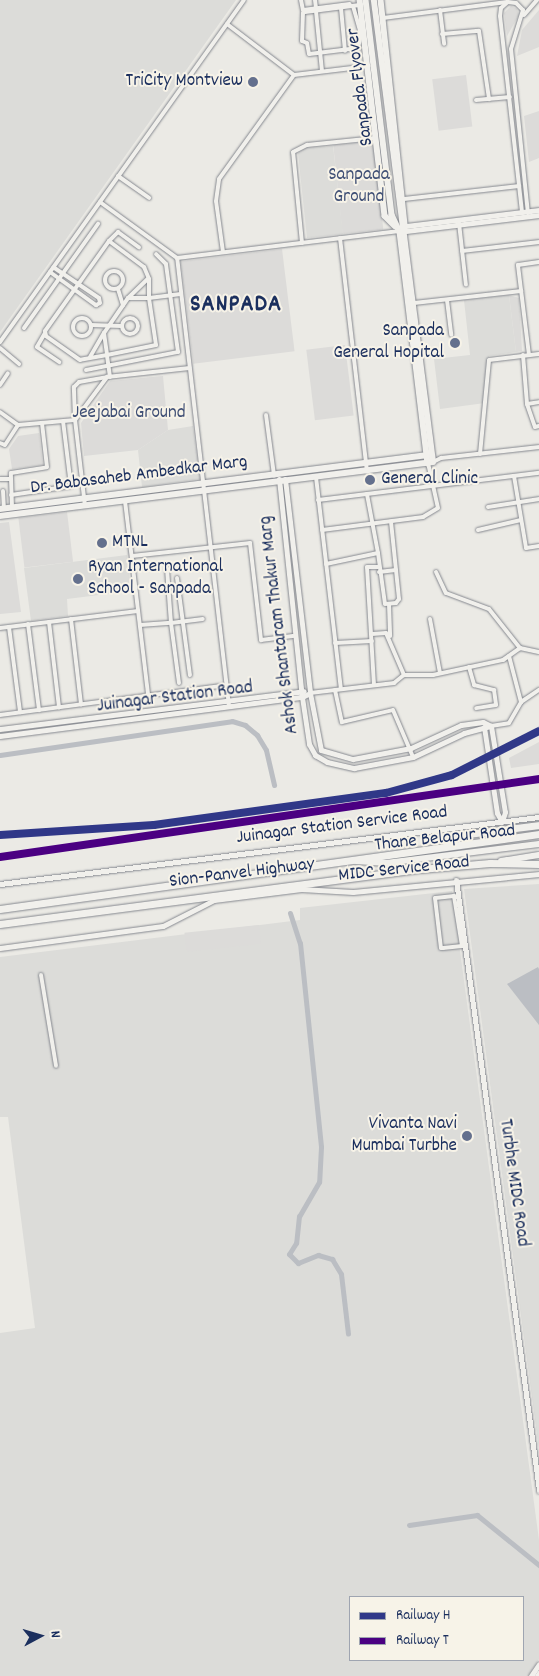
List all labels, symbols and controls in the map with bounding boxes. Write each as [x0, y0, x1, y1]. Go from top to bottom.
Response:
street label: Sanpada Flyover [342, 27, 380, 147]
place label: TriCity Montview [126, 71, 243, 93]
marker: TriCity Montview [247, 76, 259, 88]
park label: Sanpada Ground [328, 165, 390, 209]
district label: SANPADA [189, 292, 283, 320]
place label: Sanpada General Hopital [333, 321, 444, 365]
marker: Sanpada General Hopital [448, 336, 462, 350]
park label: Jeejabai Ground [72, 403, 186, 425]
street label: Dr. Babasaheb Ambedkar Marg [29, 451, 249, 501]
place label: General Clinic [381, 469, 478, 491]
marker: General Clinic [363, 473, 377, 487]
street label: Ashok Shantaram Thakur Marg [255, 515, 305, 735]
place label: MTNL [112, 532, 148, 554]
marker: MTNL [96, 537, 108, 549]
place label: Ryan International School - Sanpada [88, 557, 223, 601]
marker: Ryan International School - Sanpada [72, 573, 84, 585]
street label: Juinagar Station Road [96, 677, 254, 719]
street label: Juinagar Station Service Road [235, 802, 449, 850]
street label: Thane Belapur Road [374, 820, 516, 858]
street label: MIDC Service Road [337, 852, 471, 888]
street label: Sion-Panvel Highway [168, 854, 316, 894]
place label: Vivanta Navi Mumbai Turbhe [352, 1114, 457, 1158]
street label: Turbhe MIDC Road [493, 1118, 533, 1248]
marker: Vivanta Navi Mumbai Turbhe [461, 1130, 473, 1142]
legend [349, 1596, 524, 1661]
text: Railway H [396, 1605, 451, 1627]
north arrow [15, 1611, 65, 1661]
text: N [45, 1630, 65, 1639]
text: Railway T [396, 1630, 449, 1652]

